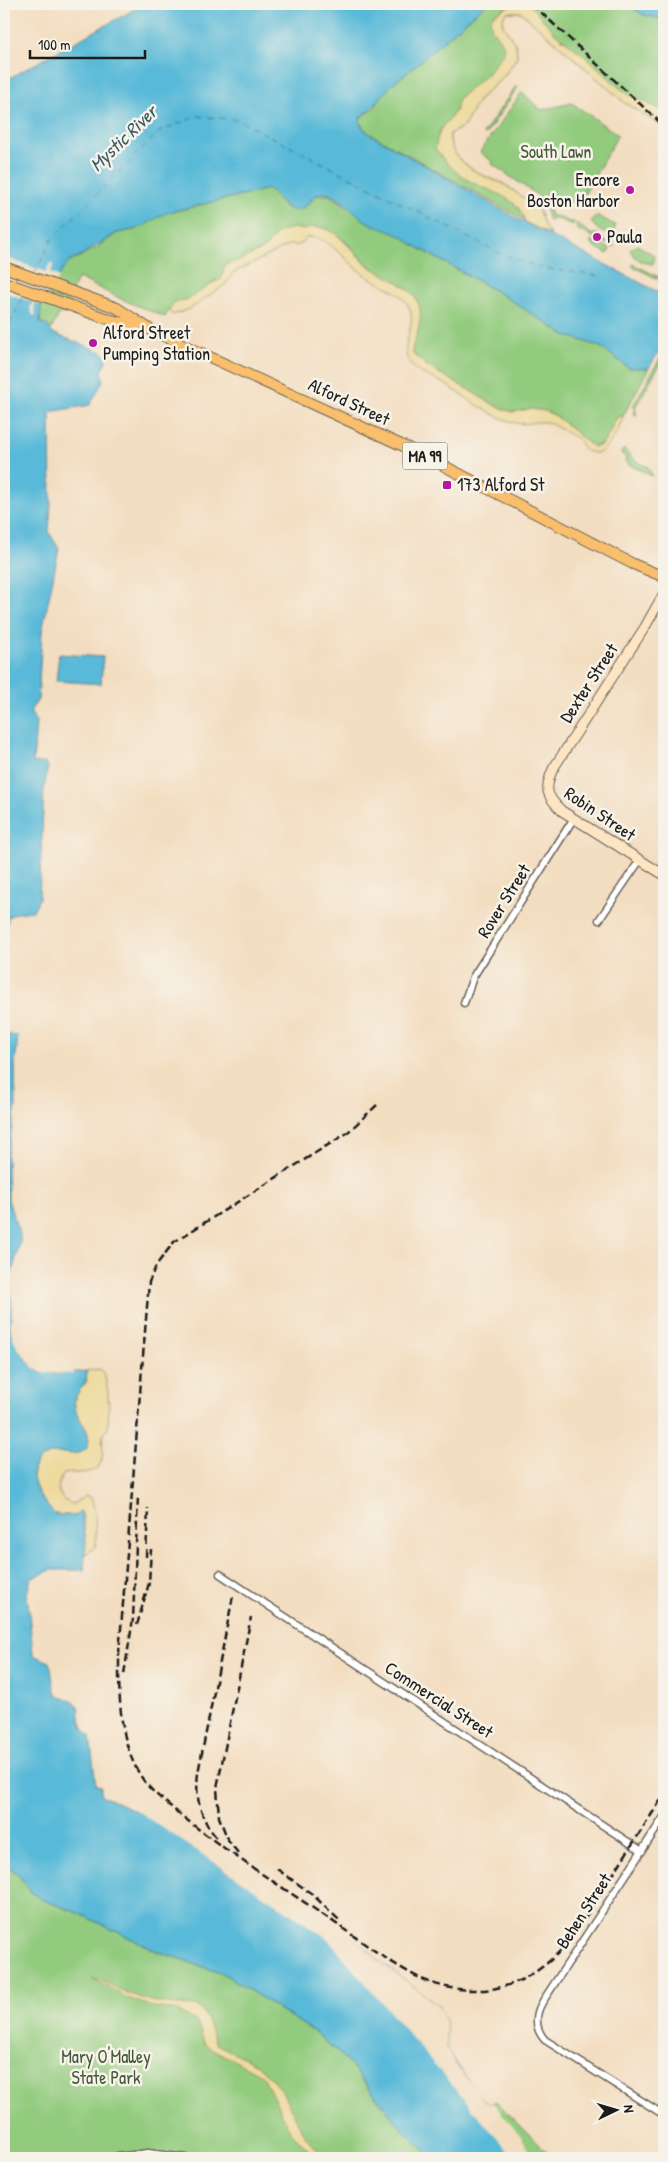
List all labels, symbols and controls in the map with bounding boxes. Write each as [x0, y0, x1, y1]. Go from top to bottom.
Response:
scale bar [30, 28, 145, 60]
text: 100 m [38, 34, 71, 55]
water label: Mystic River [84, 97, 164, 177]
park label: South Lawn [521, 139, 591, 164]
place label: Encore Boston Harbor [527, 167, 620, 213]
marker: Encore Boston Harbor [624, 184, 636, 196]
place label: Paula [607, 224, 642, 249]
marker: Paula [591, 231, 603, 243]
place label: Alford Street Pumping Station [103, 320, 210, 366]
marker: Alford Street Pumping Station [87, 337, 99, 349]
street label: Alford Street [304, 372, 395, 432]
road number: MA 99 [402, 442, 448, 470]
place label: 173 Alford St [457, 472, 545, 497]
marker: 173 Alford St [441, 479, 453, 491]
street label: Dexter Street [554, 637, 624, 727]
street label: Robin Street [560, 781, 642, 847]
street label: Rover Street [471, 858, 537, 942]
street label: Commercial Street [380, 1655, 499, 1744]
street label: Behen Street [550, 1868, 618, 1953]
park label: Mary O'Malley State Park [61, 2044, 151, 2090]
north arrow [590, 2084, 640, 2134]
text: N [620, 2104, 639, 2114]

